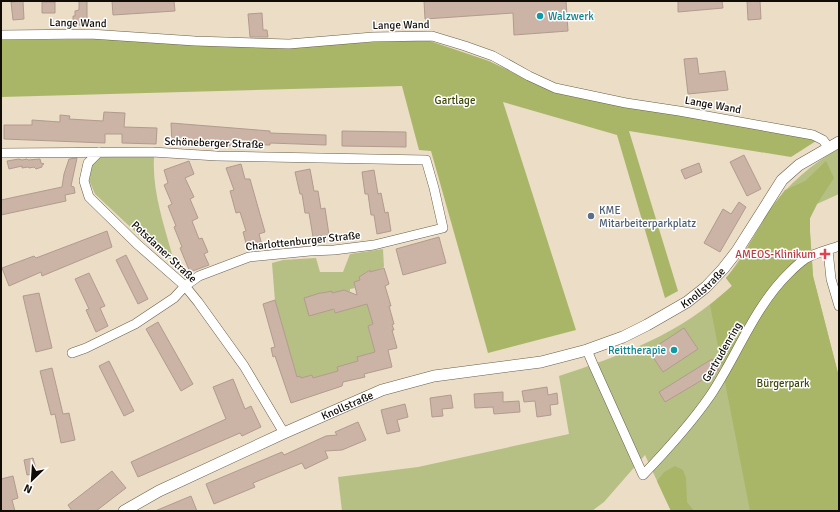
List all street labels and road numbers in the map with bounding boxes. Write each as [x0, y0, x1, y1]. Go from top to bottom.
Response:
street label: Lange Wand [49, 16, 107, 30]
street label: Lange Wand [372, 18, 430, 32]
street label: Lange Wand [684, 94, 743, 116]
street label: Schöneberger Straße [164, 135, 264, 151]
street label: Potsdamer Straße [129, 219, 199, 285]
street label: Charlottenburger Straße [245, 228, 361, 254]
street label: Knollstraße [678, 265, 728, 311]
street label: Gertrudenring [700, 320, 745, 384]
street label: Knollstraße [319, 388, 375, 422]

